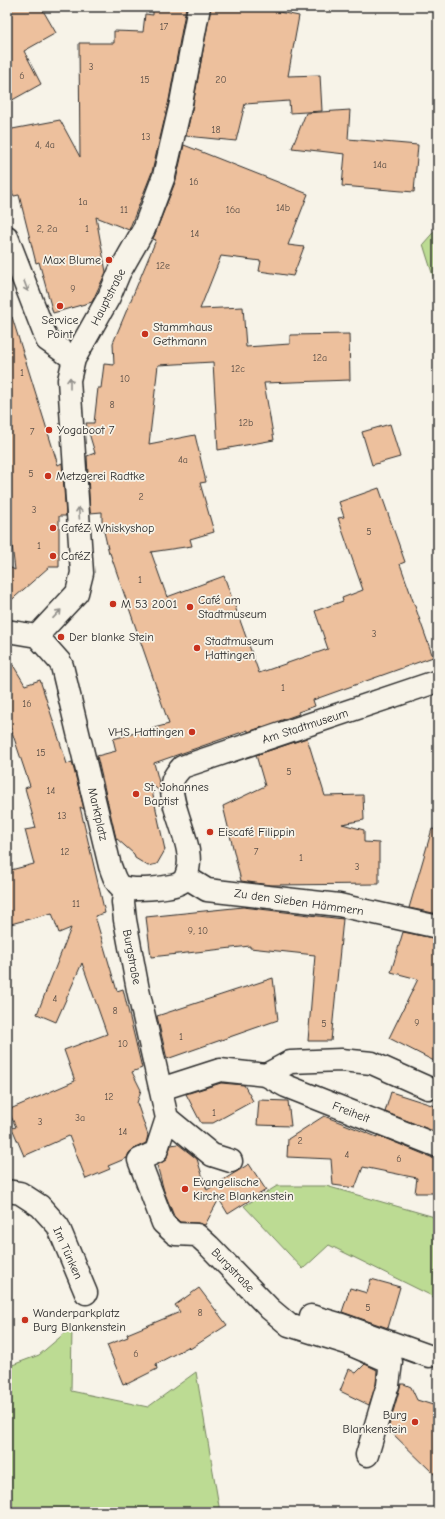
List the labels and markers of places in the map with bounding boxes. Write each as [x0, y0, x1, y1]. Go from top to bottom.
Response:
place label: Max Blume [43, 253, 101, 267]
marker: Max Blume [104, 255, 114, 265]
marker: Service Point [55, 301, 65, 311]
place label: Service Point [42, 313, 78, 341]
place label: Stammhaus Gethmann [153, 320, 213, 348]
marker: Stammhaus Gethmann [140, 329, 150, 339]
place label: Yogaboot 7 [57, 423, 115, 437]
marker: Yogaboot 7 [44, 425, 54, 435]
place label: Metzgerei Radtke [56, 469, 145, 483]
marker: Metzgerei Radtke [43, 471, 53, 481]
place label: CaféZ Whiskyshop [61, 521, 154, 535]
marker: CaféZ Whiskyshop [48, 523, 58, 533]
place label: CaféZ [61, 549, 91, 563]
marker: CaféZ [48, 551, 58, 561]
place label: Café am Stadtmuseum [198, 593, 267, 621]
place label: M 53 2001 [121, 597, 178, 611]
marker: M 53 2001 [108, 599, 118, 609]
marker: Café am Stadtmuseum [185, 602, 195, 612]
place label: Der blanke Stein [69, 630, 154, 644]
marker: Der blanke Stein [56, 632, 66, 642]
place label: Stadtmuseum Hattingen [205, 634, 274, 662]
marker: Stadtmuseum Hattingen [192, 643, 202, 653]
place label: VHS Hattingen [108, 725, 184, 739]
marker: VHS Hattingen [187, 727, 197, 737]
place label: St. Johannes Baptist [144, 780, 209, 808]
marker: St. Johannes Baptist [131, 789, 141, 799]
place label: Eiscafé Filippin [218, 825, 295, 839]
marker: Eiscafé Filippin [205, 827, 215, 837]
place label: Evangelische Kirche Blankenstein [193, 1175, 294, 1203]
marker: Evangelische Kirche Blankenstein [180, 1184, 190, 1194]
place label: Wanderparkplatz Burg Blankenstein [33, 1306, 126, 1334]
marker: Wanderparkplatz Burg Blankenstein [20, 1315, 30, 1325]
place label: Burg Blankenstein [342, 1408, 407, 1436]
marker: Burg Blankenstein [410, 1417, 420, 1427]

